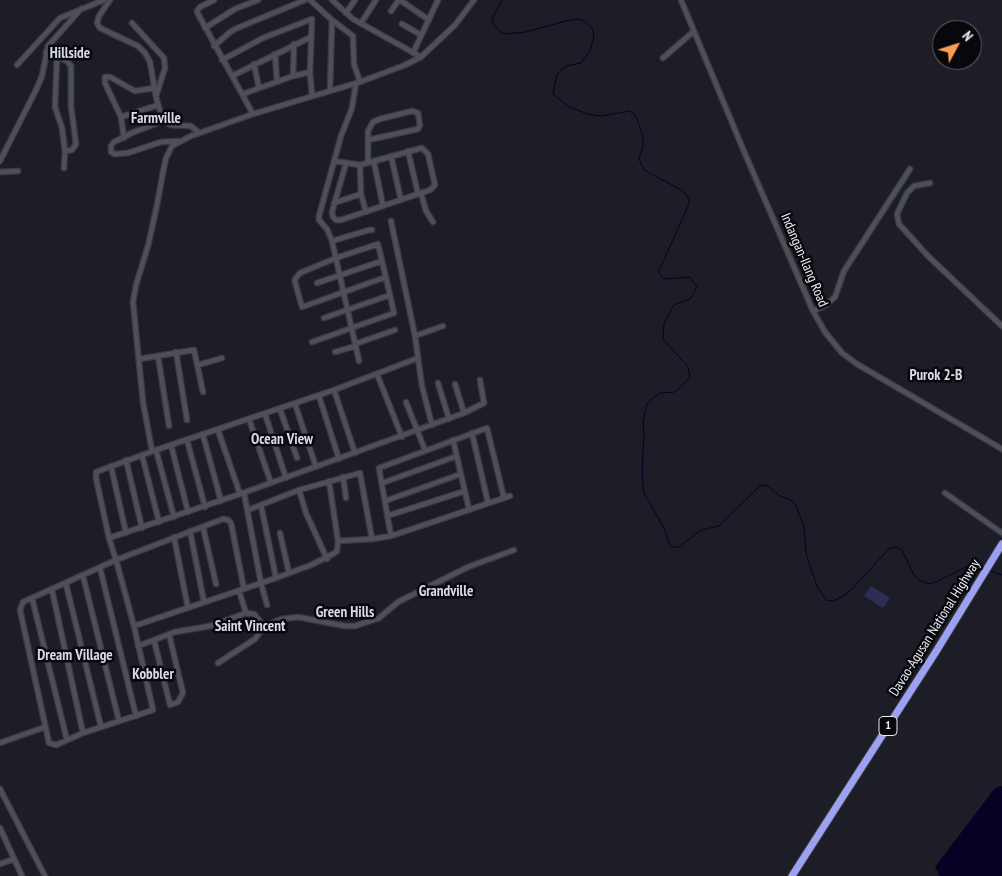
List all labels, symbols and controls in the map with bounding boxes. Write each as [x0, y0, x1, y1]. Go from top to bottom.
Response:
north arrow [932, 20, 982, 70]
text: N [958, 27, 977, 45]
district label: Hillside [50, 45, 90, 63]
district label: Farmville [131, 110, 181, 128]
street label: Indangan-Ilang Road [777, 211, 831, 309]
district label: Purok 2-B [910, 367, 962, 385]
district label: Ocean View [251, 431, 313, 449]
street label: Davao-Agusan National Highway [886, 557, 984, 699]
district label: Grandville [419, 583, 473, 601]
district label: Green Hills [316, 604, 374, 622]
district label: Saint Vincent [215, 618, 285, 636]
district label: Dream Village [37, 647, 113, 665]
district label: Kobbler [132, 666, 174, 684]
road number: 1 [879, 716, 897, 736]

